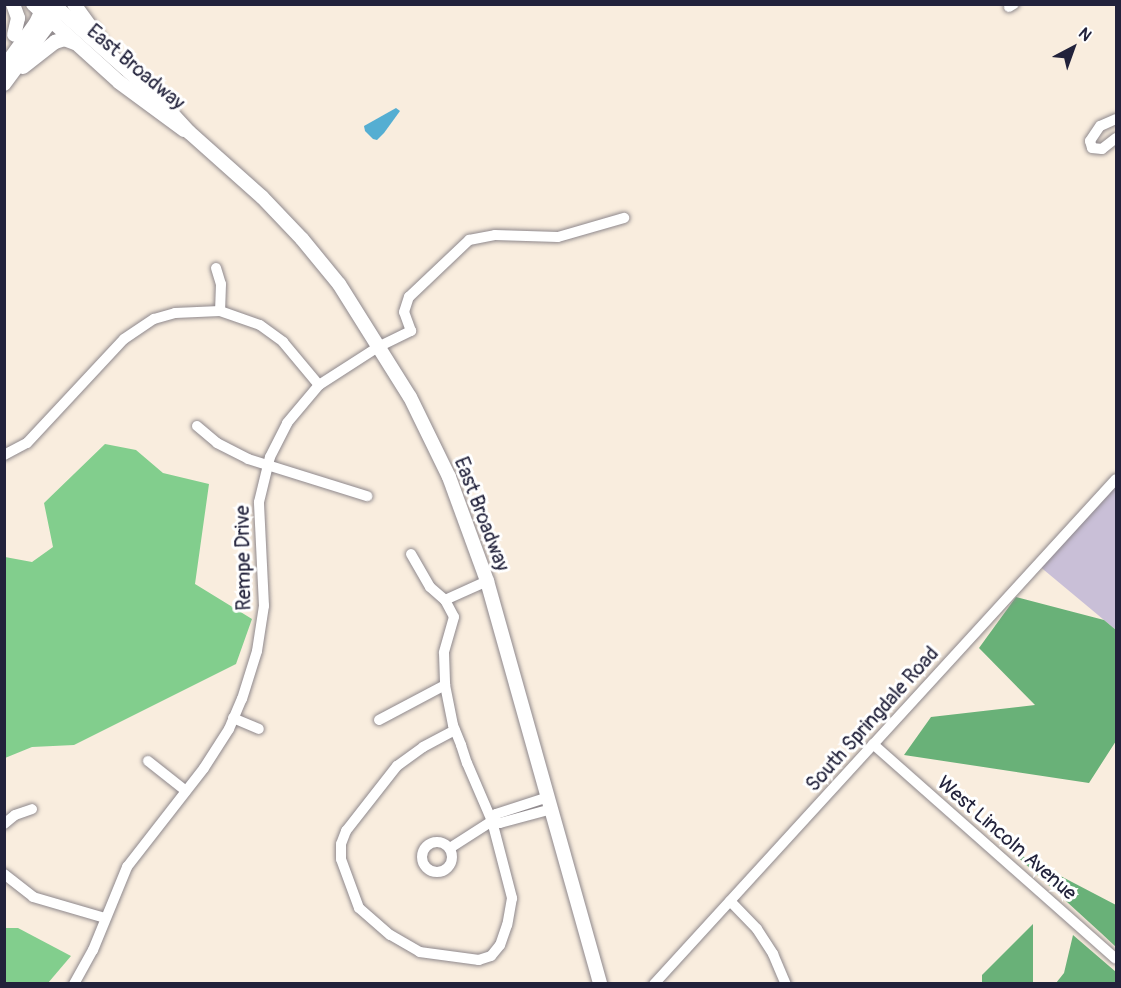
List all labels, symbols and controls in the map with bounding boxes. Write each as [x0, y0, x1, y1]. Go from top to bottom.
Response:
north arrow [1043, 18, 1103, 78]
street label: East Broadway [82, 19, 190, 115]
text: N [1074, 23, 1095, 46]
street label: East Broadway [449, 454, 515, 574]
street label: Rempe Drive [230, 505, 256, 611]
street label: South Springdale Road [801, 642, 943, 796]
street label: West Lincoln Avenue [932, 771, 1082, 905]

